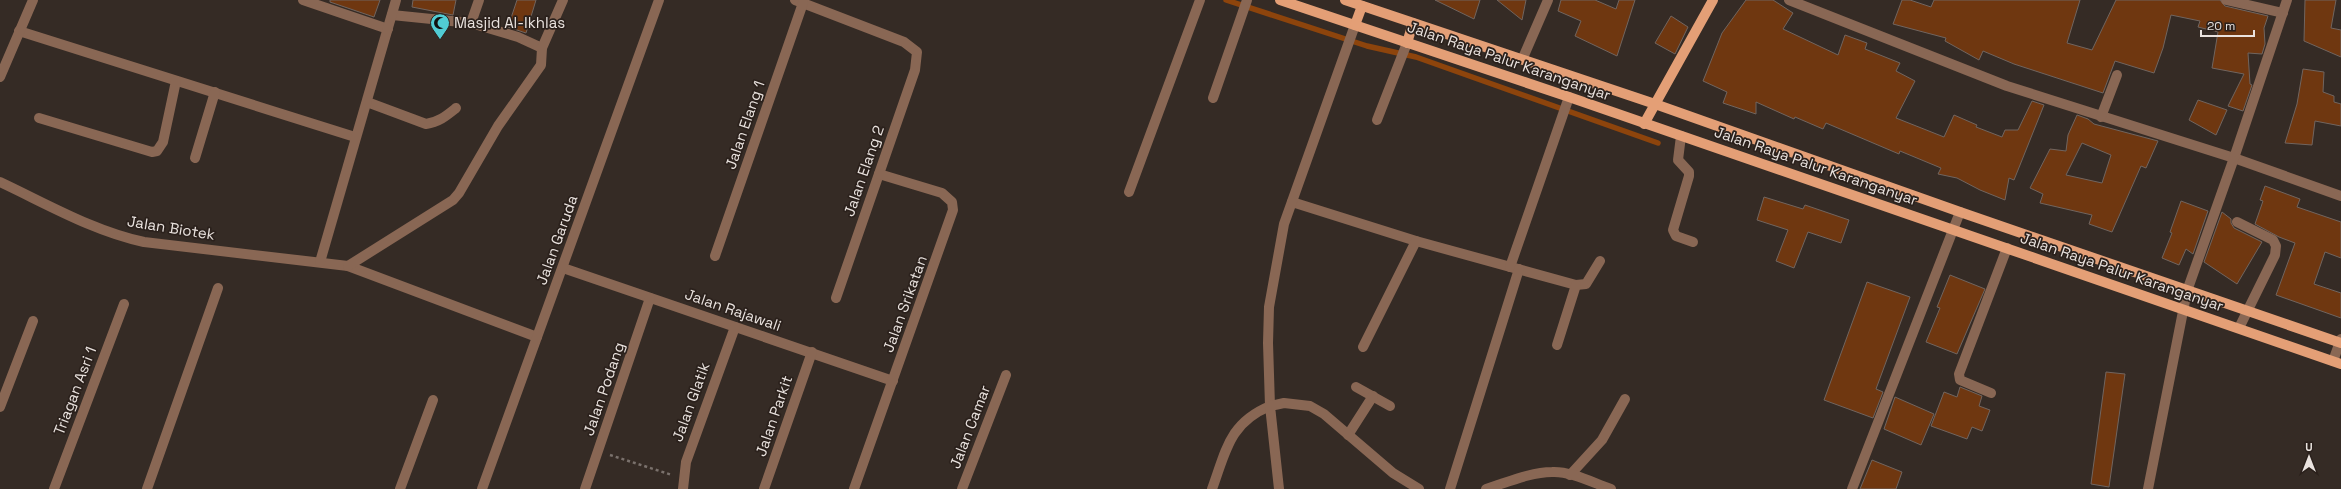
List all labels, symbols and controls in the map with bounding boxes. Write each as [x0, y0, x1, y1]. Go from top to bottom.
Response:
mosque icon: Masjid Al-Ikhlas [429, 12, 451, 40]
scale bar [2201, 12, 2254, 38]
place label: Masjid Al-Ikhlas [454, 13, 565, 32]
street label: Jalan Raya Palur Karanganyar [1405, 17, 1614, 104]
text: 20 m [2207, 18, 2235, 34]
street label: Jalan Elang 1 [721, 78, 769, 172]
street label: Jalan Raya Palur Karanganyar [1712, 122, 1921, 209]
street label: Jalan Elang 2 [839, 123, 888, 219]
street label: Jalan Garuda [532, 192, 582, 287]
street label: Jalan Biotek [126, 211, 216, 244]
street label: Jalan Raya Palur Karanganyar [2018, 228, 2227, 315]
street label: Jalan Srikatan [878, 253, 931, 355]
street label: Jalan Rajawali [682, 284, 784, 335]
street label: Jalan Podang [579, 340, 628, 438]
street label: Triagan Asri 1 [49, 344, 100, 438]
street label: Jalan Glatik [667, 360, 714, 444]
street label: Jalan Parkit [751, 373, 796, 459]
street label: Jalan Camar [945, 382, 994, 471]
north arrow [2289, 437, 2329, 477]
text: U [2305, 440, 2313, 454]

